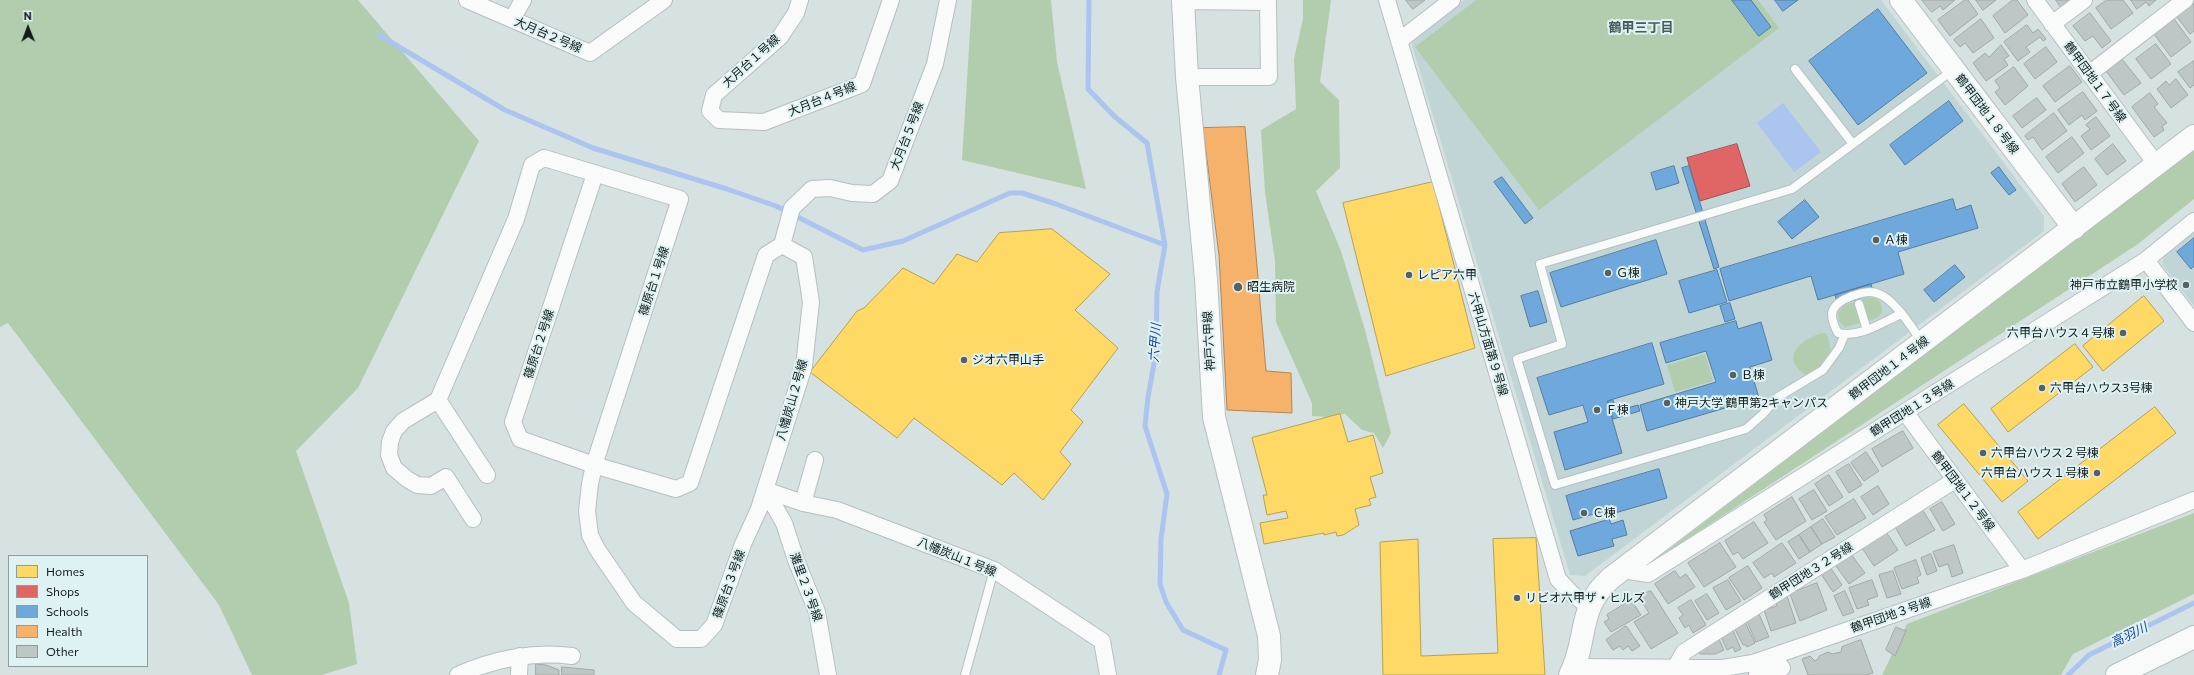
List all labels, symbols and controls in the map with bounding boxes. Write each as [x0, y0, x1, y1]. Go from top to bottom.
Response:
north arrow [8, 8, 48, 48]
text: N [24, 9, 32, 22]
street label: 大月台２号線 [512, 14, 584, 56]
district label: 鶴甲三丁目 [1609, 20, 1673, 36]
street label: 大月台１号線 [719, 32, 783, 90]
street label: 鶴甲団地１７号線 [2061, 39, 2129, 125]
street label: 鶴甲団地１８号線 [1952, 71, 2022, 157]
street label: 大月台４号線 [786, 79, 858, 119]
street label: 大月台５号線 [887, 100, 927, 172]
place label: Ａ棟 [1884, 233, 1908, 247]
marker: Ａ棟 [1871, 235, 1881, 245]
street label: 篠原台１号線 [636, 245, 672, 317]
place label: Ｇ棟 [1616, 266, 1640, 280]
place label: レピア六甲 [1417, 268, 1477, 282]
marker: Ｇ棟 [1603, 268, 1613, 278]
marker: レピア六甲 [1404, 270, 1414, 280]
place label: 神戸市立鶴甲小学校 [2070, 278, 2178, 292]
place label: 昭生病院 [1247, 280, 1295, 294]
marker: 神戸市立鶴甲小学校 [2181, 280, 2191, 290]
marker: 昭生病院 [1232, 281, 1244, 293]
street label: 六甲山方面第９号線 [1465, 290, 1511, 398]
street label: 篠原台２号線 [521, 308, 557, 380]
street label: 神戸六甲線 [1200, 311, 1218, 371]
water label: 六甲川 [1146, 323, 1164, 363]
place label: 六甲台ハウス４号棟 [2007, 326, 2115, 340]
marker: 六甲台ハウス４号棟 [2118, 328, 2128, 338]
street label: 鶴甲団地１４号線 [1846, 333, 1932, 403]
place label: ジオ六甲山手 [972, 353, 1044, 367]
marker: ジオ六甲山手 [959, 355, 969, 365]
street label: 八幡炭山２号線 [774, 358, 810, 442]
place label: Ｂ棟 [1741, 368, 1765, 382]
marker: Ｂ棟 [1728, 370, 1738, 380]
street label: 鶴甲団地１３号線 [1867, 376, 1957, 440]
place label: 六甲台ハウス3号棟 [2050, 381, 2153, 395]
marker: 六甲台ハウス3号棟 [2037, 383, 2047, 393]
place label: 神戸大学 鶴甲第2キャンパス [1675, 396, 1828, 410]
marker: 神戸大学 鶴甲第2キャンパス [1662, 398, 1672, 408]
place label: Ｆ棟 [1605, 403, 1629, 417]
marker: Ｆ棟 [1592, 405, 1602, 415]
place label: 六甲台ハウス２号棟 [1991, 446, 2099, 460]
street label: 鶴甲団地１２号線 [1928, 448, 1998, 534]
marker: 六甲台ハウス２号棟 [1978, 448, 1988, 458]
place label: 六甲台ハウス１号棟 [1981, 466, 2089, 480]
marker: 六甲台ハウス１号棟 [2092, 468, 2102, 478]
place label: Ｃ棟 [1592, 506, 1616, 520]
marker: Ｃ棟 [1579, 508, 1589, 518]
street label: 八幡炭山１号線 [915, 535, 999, 579]
street label: 鶴甲団地３２号線 [1766, 539, 1856, 603]
street label: 篠原台３号線 [710, 548, 748, 620]
street label: 灘里２３号線 [787, 551, 825, 623]
legend [8, 555, 148, 667]
text: Homes [46, 564, 84, 578]
text: Shops [46, 584, 80, 598]
place label: リビオ六甲ザ・ヒルズ [1525, 591, 1645, 605]
marker: リビオ六甲ザ・ヒルズ [1512, 593, 1522, 603]
street label: 鶴甲団地３号線 [1849, 595, 1933, 635]
text: Schools [46, 604, 89, 618]
water label: 高羽川 [2108, 619, 2150, 651]
text: Health [46, 624, 82, 638]
text: Other [46, 644, 79, 658]

